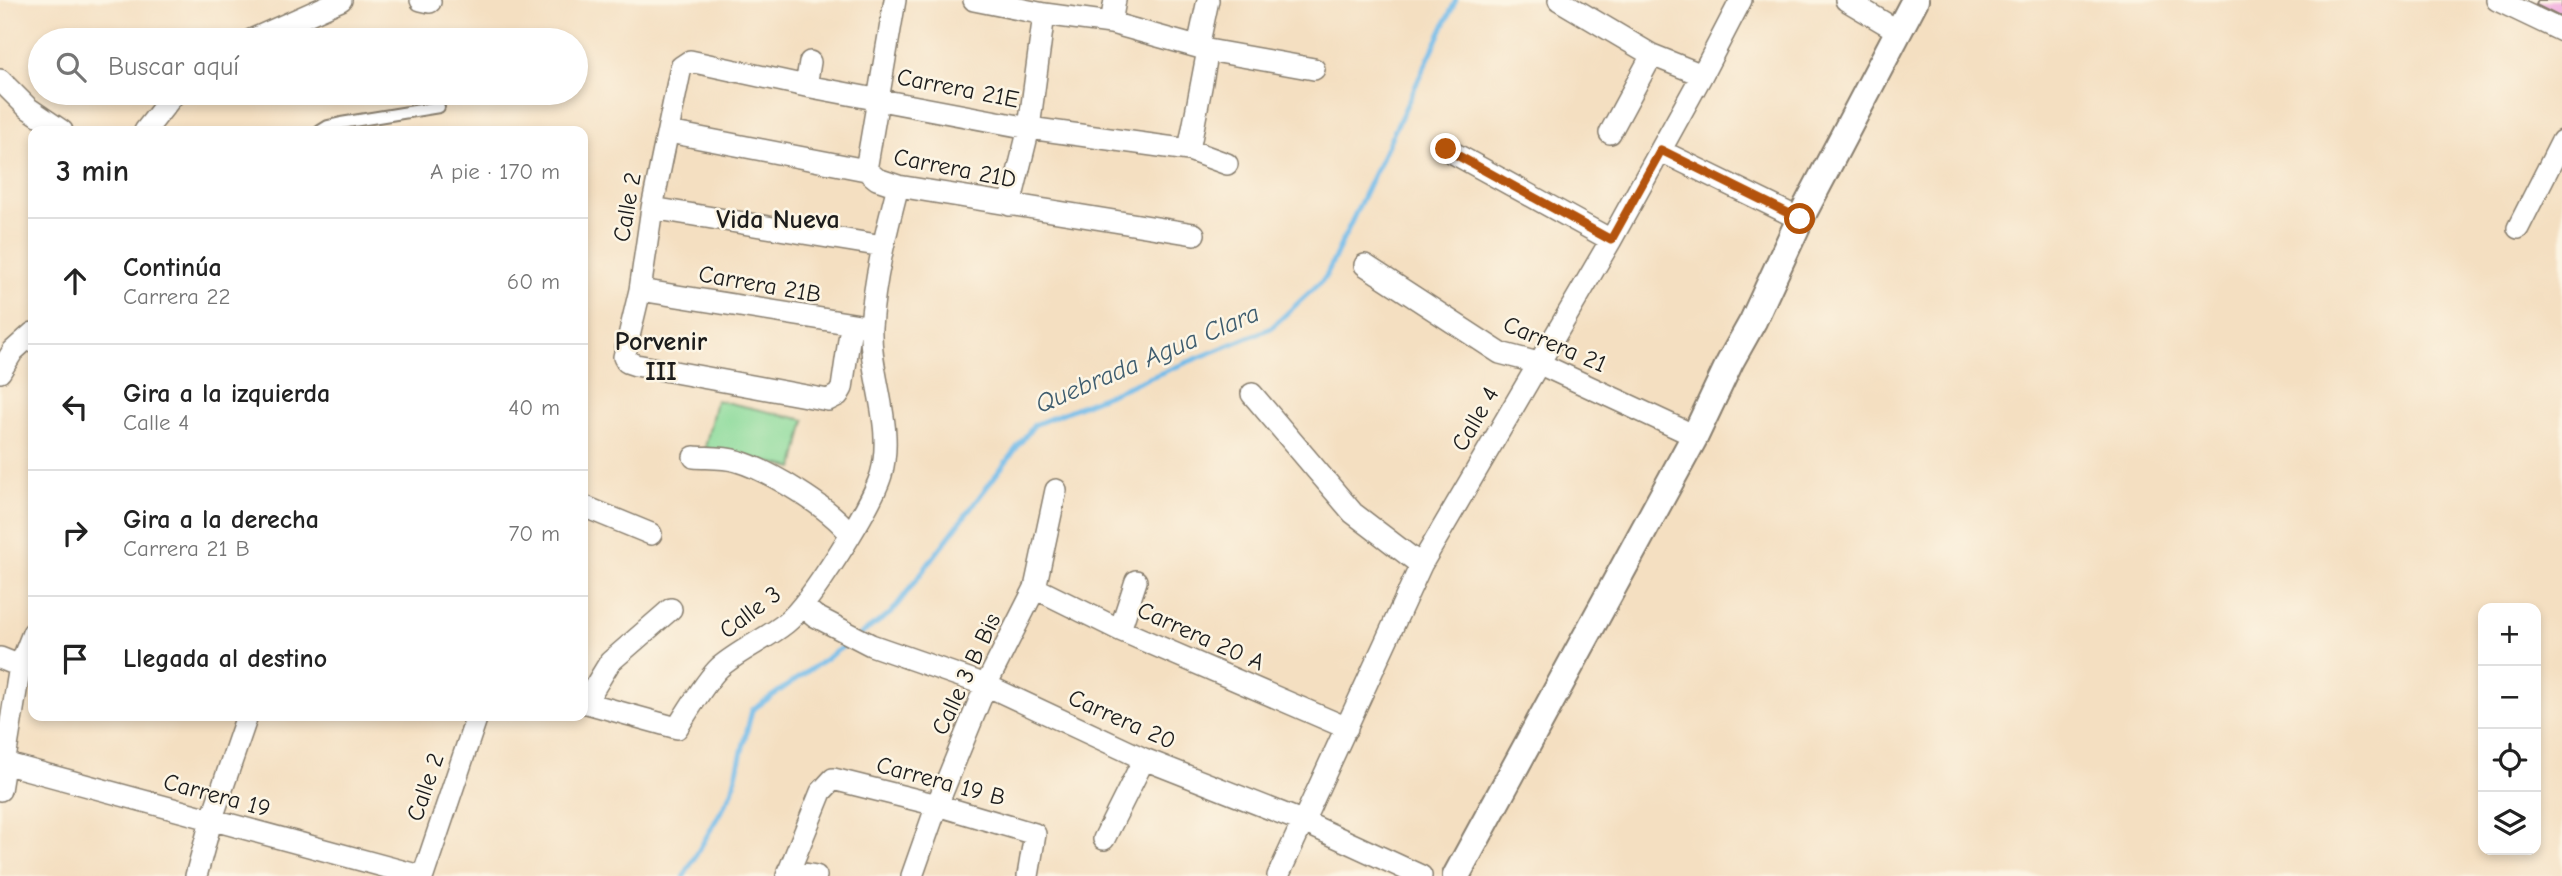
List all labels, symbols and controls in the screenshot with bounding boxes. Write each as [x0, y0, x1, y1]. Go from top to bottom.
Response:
search box [28, 28, 588, 105]
icon: search [52, 48, 90, 86]
text: Buscar aquí [108, 52, 239, 82]
street label: Carrera 21E [895, 62, 1021, 114]
route end [1430, 133, 1461, 164]
street label: Carrera 21D [891, 142, 1019, 194]
text: 3 min [56, 154, 129, 189]
text: A pie · 170 m [430, 158, 560, 185]
street label: Calle 2 [607, 170, 647, 244]
route start [1784, 203, 1815, 234]
district label: Vida Nueva [716, 205, 840, 235]
text: Continúa [123, 253, 222, 283]
street label: Carrera 21B [696, 259, 824, 309]
icon: ahead [56, 262, 94, 300]
text: 60 m [507, 268, 560, 295]
text: Carrera 22 [123, 283, 231, 310]
water label: Quebrada Agua Clara [1031, 298, 1264, 420]
street label: Carrera 21 [1499, 310, 1611, 378]
district label: Porvenir III [615, 327, 708, 387]
text: Gira a la izquierda [123, 379, 330, 409]
street label: Calle 4 [1446, 382, 1504, 456]
icon: left [56, 388, 94, 426]
text: 40 m [508, 394, 560, 421]
text: Calle 4 [123, 409, 189, 436]
text: Gira a la derecha [123, 505, 319, 535]
icon: right [56, 514, 94, 552]
text: 70 m [508, 520, 560, 547]
text: Carrera 21 B [123, 535, 250, 562]
street label: Calle 3 [714, 580, 786, 644]
street label: Carrera 20 A [1133, 595, 1269, 677]
map controls [2478, 603, 2541, 855]
button: + [2478, 603, 2541, 666]
street label: Calle 3 B Bis [926, 609, 1006, 739]
icon: arrive [56, 640, 94, 678]
text: Llegada al destino [123, 644, 327, 674]
button: − [2478, 666, 2541, 729]
street label: Carrera 20 [1064, 683, 1180, 755]
button: locate [2478, 729, 2541, 792]
street label: Calle 2 [400, 749, 450, 825]
street label: Carrera 19 B [873, 750, 1009, 812]
street label: Carrera 19 [161, 767, 273, 823]
button: layers [2478, 792, 2541, 855]

